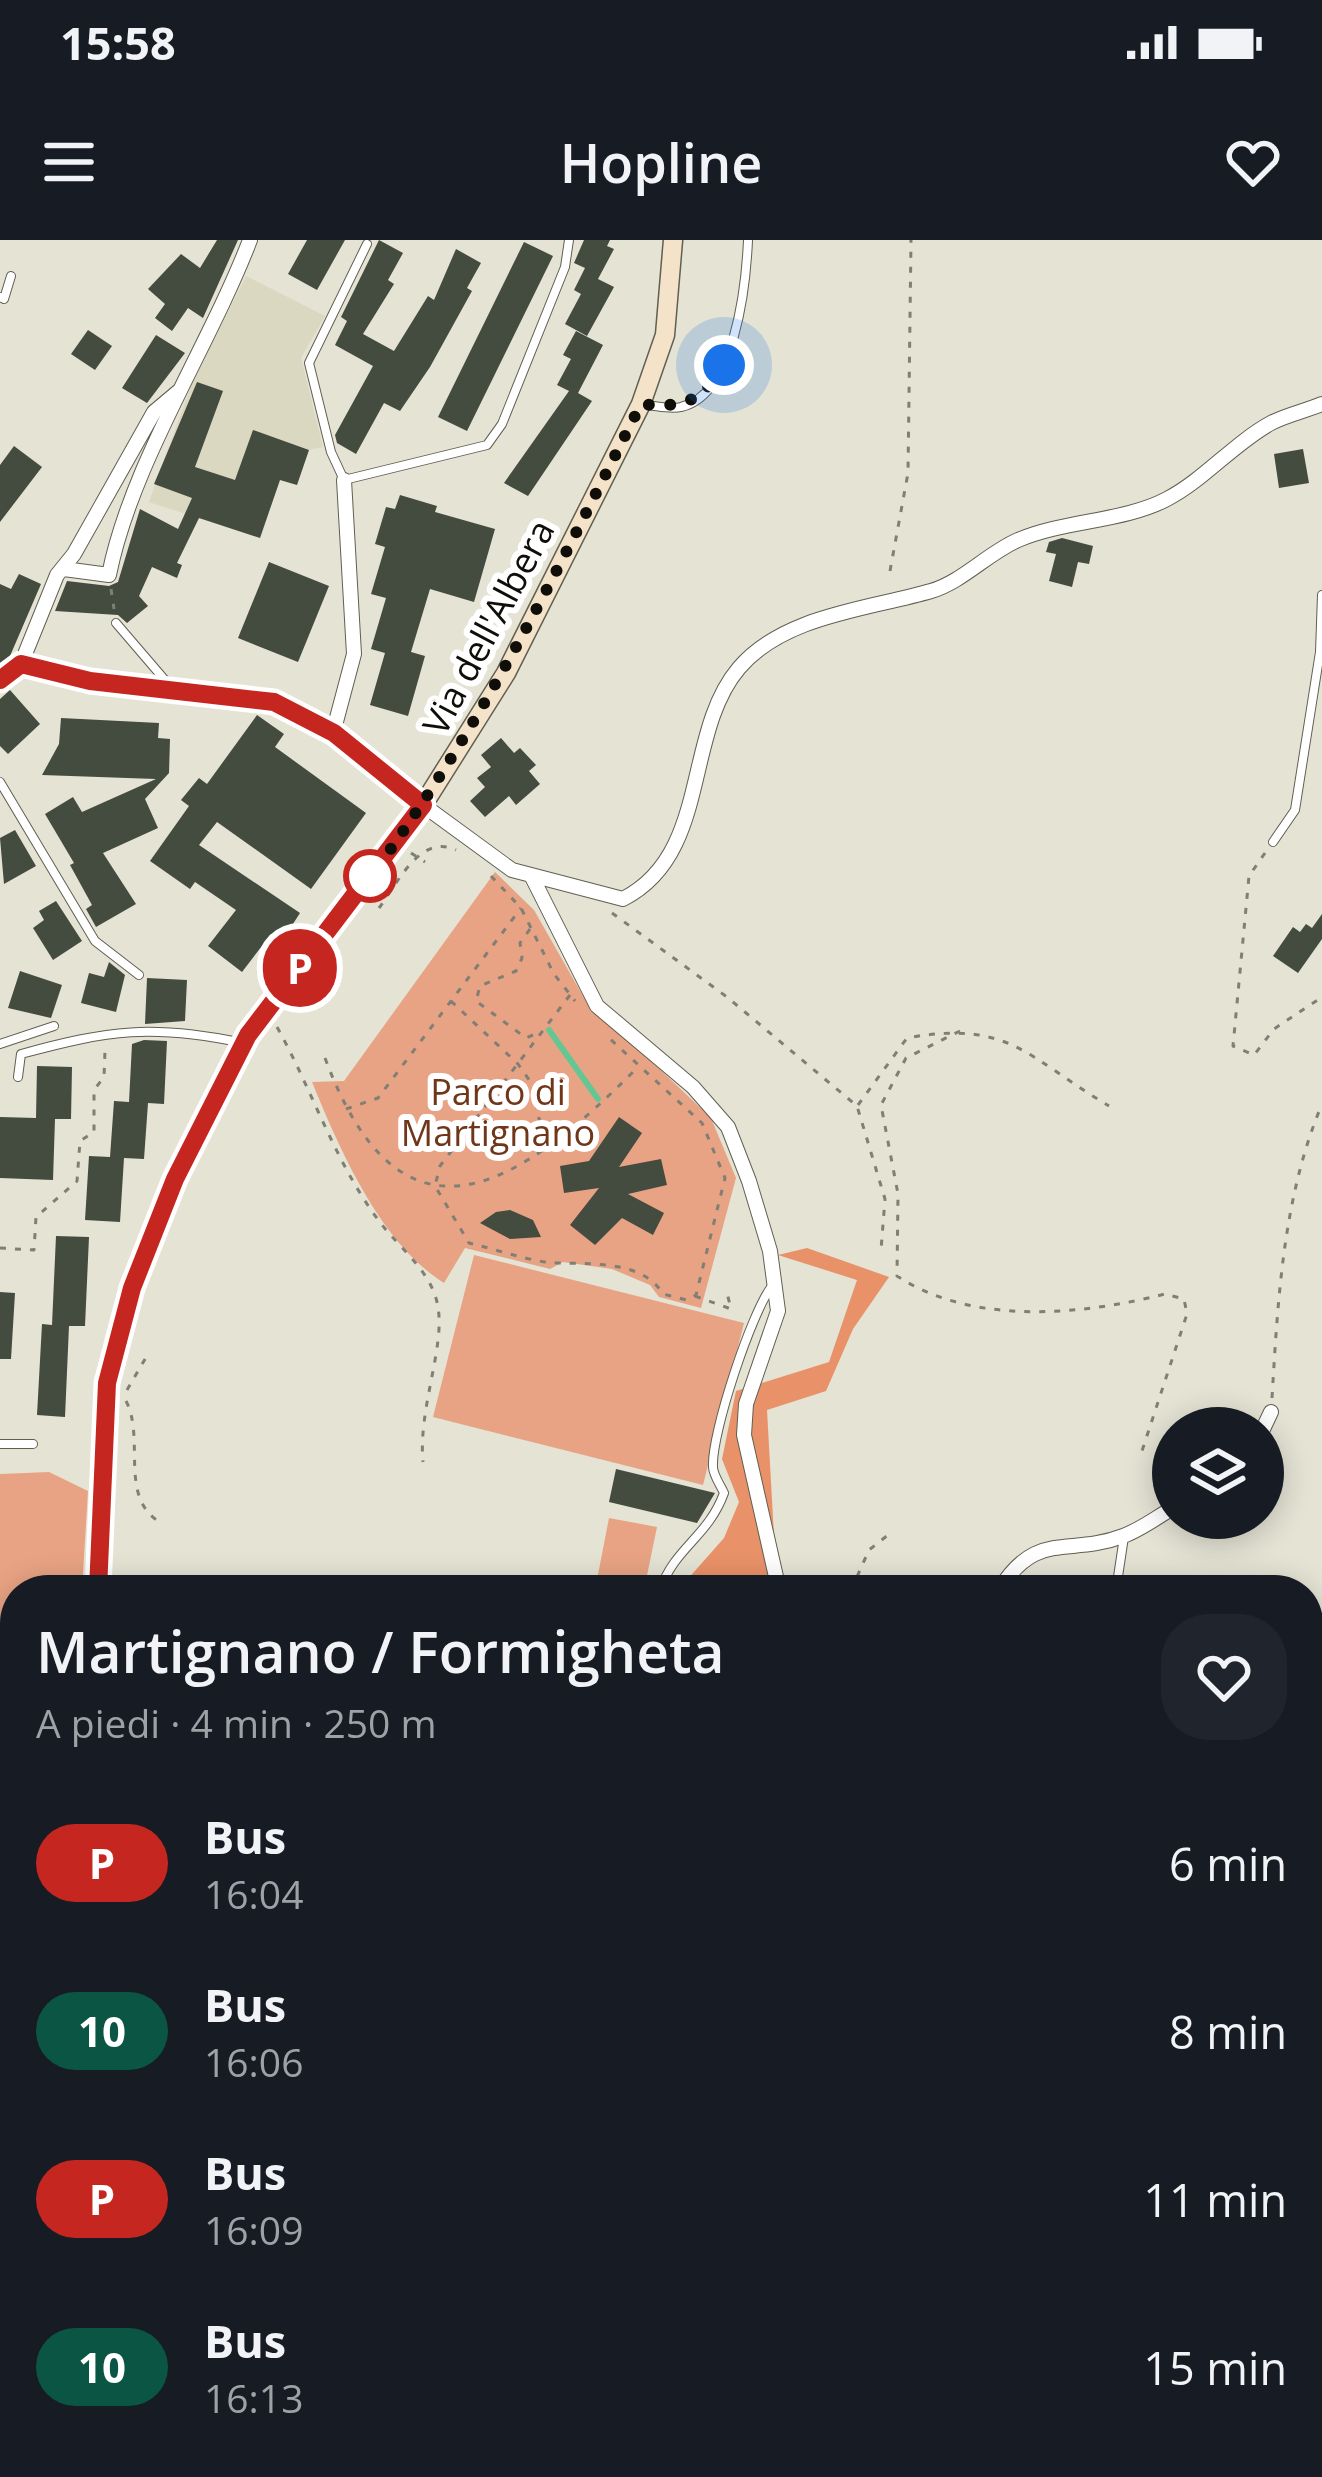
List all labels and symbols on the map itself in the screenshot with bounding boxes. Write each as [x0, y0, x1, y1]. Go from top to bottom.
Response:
your location [694, 335, 754, 395]
street label: Via dell'Albera [411, 511, 565, 743]
unlabelled marker [345, 851, 395, 901]
line badge: P [261, 929, 339, 1007]
park label: Parco di Martignano [401, 1067, 595, 1157]

